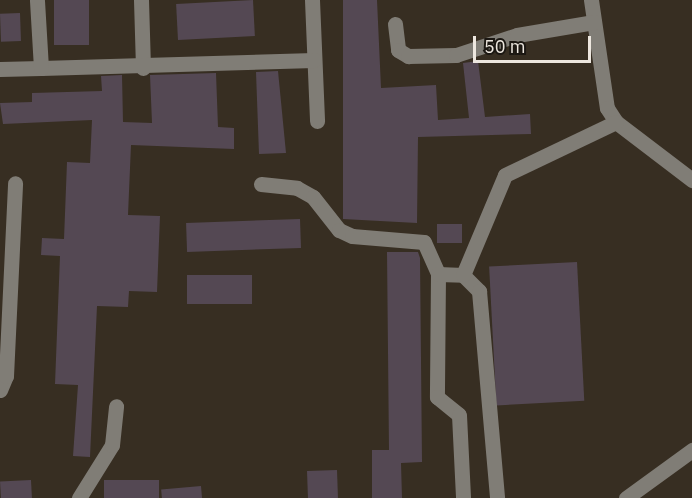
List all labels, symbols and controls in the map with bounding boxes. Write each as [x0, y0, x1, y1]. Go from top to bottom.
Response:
scale bar [476, 24, 594, 62]
text: 50 m [484, 35, 526, 58]

